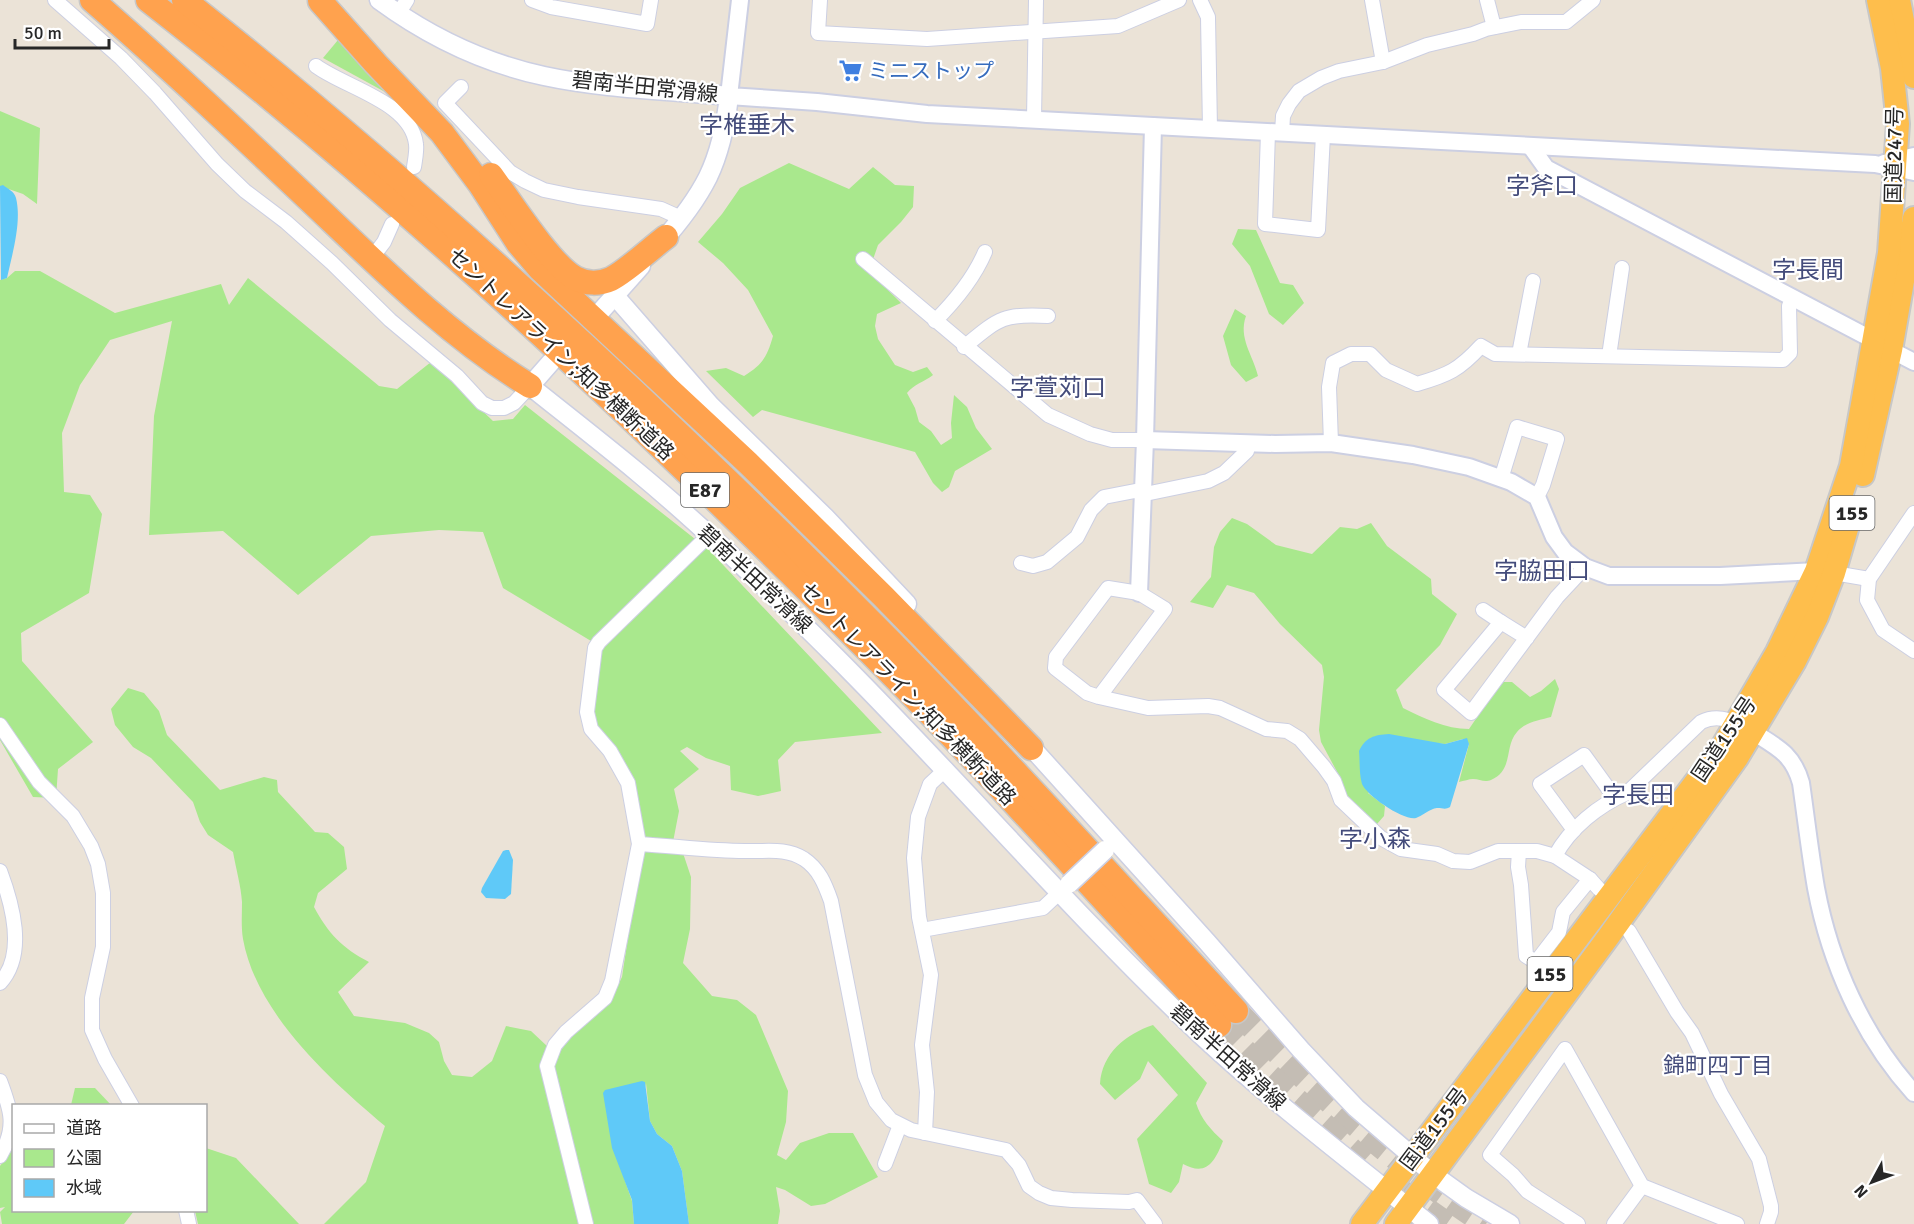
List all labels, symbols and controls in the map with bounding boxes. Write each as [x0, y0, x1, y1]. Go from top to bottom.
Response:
scale bar [15, 12, 110, 50]
text: 50 m [24, 22, 62, 44]
supermarket icon: ミニストップ [837, 58, 863, 84]
place label: ミニストップ [868, 58, 994, 84]
street label: 碧南半田常滑線 [571, 66, 719, 108]
street label: 国道247号 [1880, 106, 1908, 204]
district label: 字椎垂木 [699, 110, 795, 140]
district label: 字斧口 [1506, 171, 1578, 201]
street label: セントレアライン;知多横断道路 [443, 242, 679, 466]
district label: 字長間 [1772, 255, 1844, 285]
district label: 字萱苅口 [1010, 373, 1106, 403]
road number: E87 [681, 473, 729, 507]
road number: 155 [1830, 496, 1874, 530]
street label: 碧南半田常滑線 [692, 519, 818, 639]
district label: 字脇田口 [1494, 556, 1590, 586]
street label: セントレアライン;知多横断道路 [795, 577, 1021, 811]
street label: 国道155号 [1686, 692, 1762, 786]
district label: 字長田 [1602, 780, 1674, 810]
district label: 字小森 [1339, 824, 1411, 854]
road number: 155 [1528, 957, 1572, 991]
street label: 碧南半田常滑線 [1165, 998, 1291, 1116]
district label: 錦町四丁目 [1663, 1052, 1773, 1079]
street label: 国道155号 [1394, 1082, 1474, 1176]
legend [12, 1104, 207, 1212]
text: 道路 [66, 1117, 102, 1139]
text: 公園 [66, 1147, 102, 1169]
north arrow [1842, 1152, 1902, 1212]
text: 水域 [66, 1177, 102, 1199]
text: N [1850, 1180, 1873, 1202]

